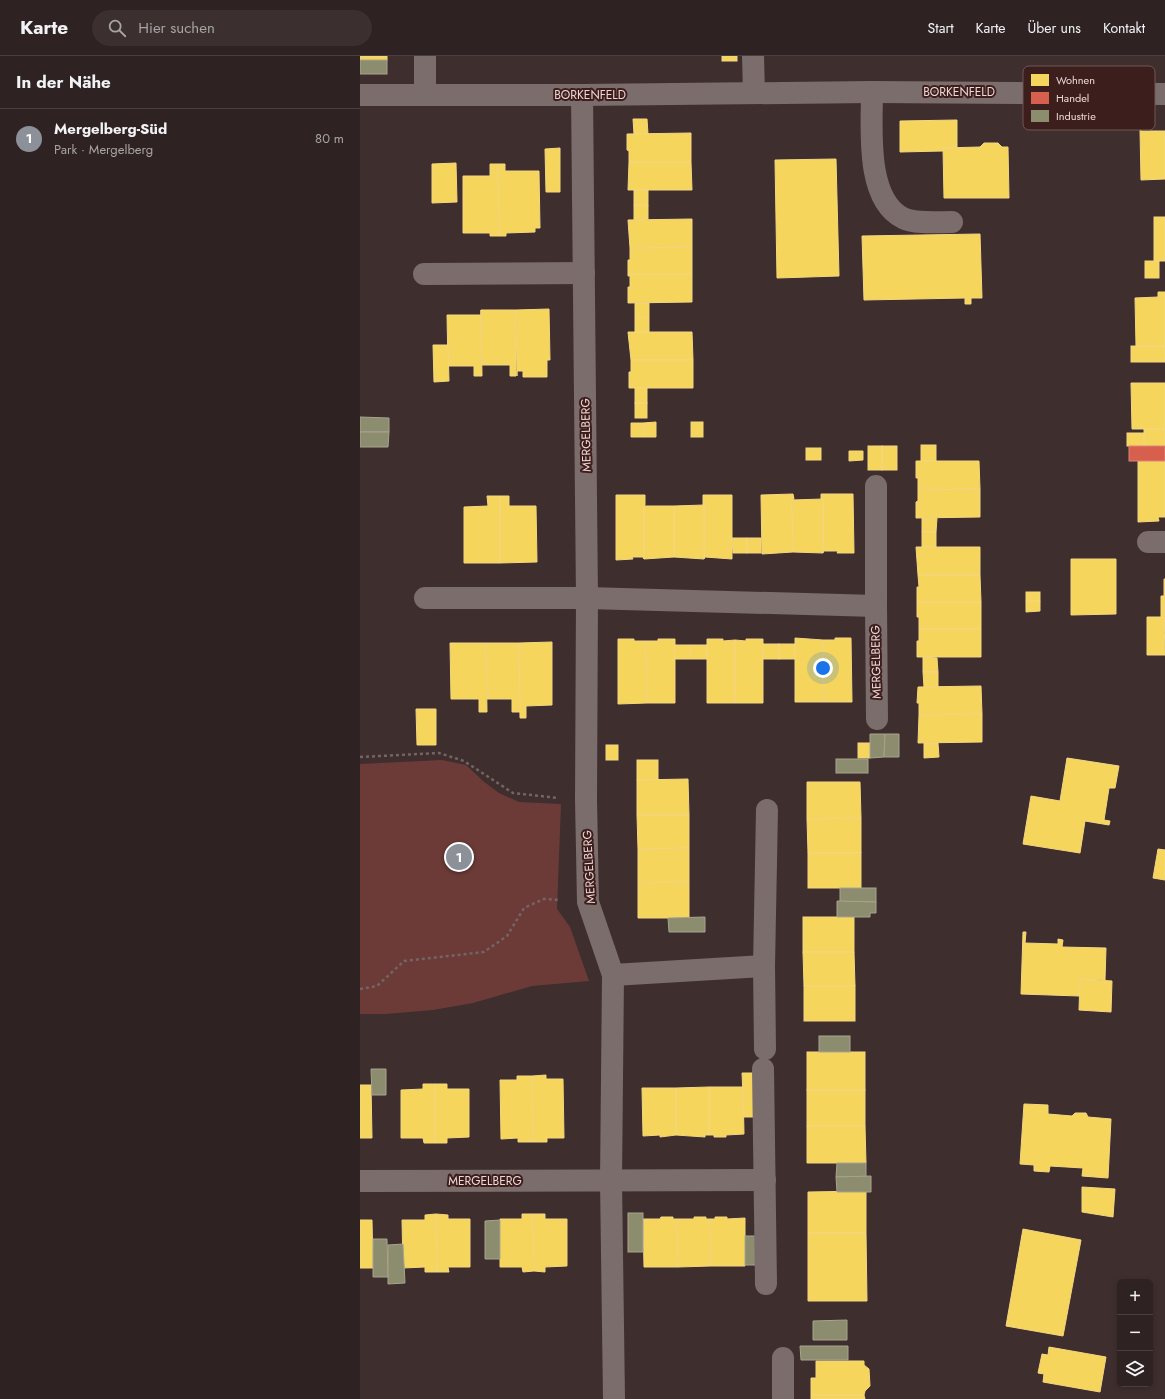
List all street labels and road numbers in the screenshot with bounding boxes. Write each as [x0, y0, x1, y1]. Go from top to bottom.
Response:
street label: BORKENFELD [923, 83, 995, 101]
street label: BORKENFELD [554, 86, 626, 104]
street label: MERGELBERG [576, 398, 596, 472]
street label: MERGELBERG [866, 625, 886, 699]
street label: MERGELBERG [578, 830, 600, 904]
street label: MERGELBERG [448, 1172, 522, 1190]

